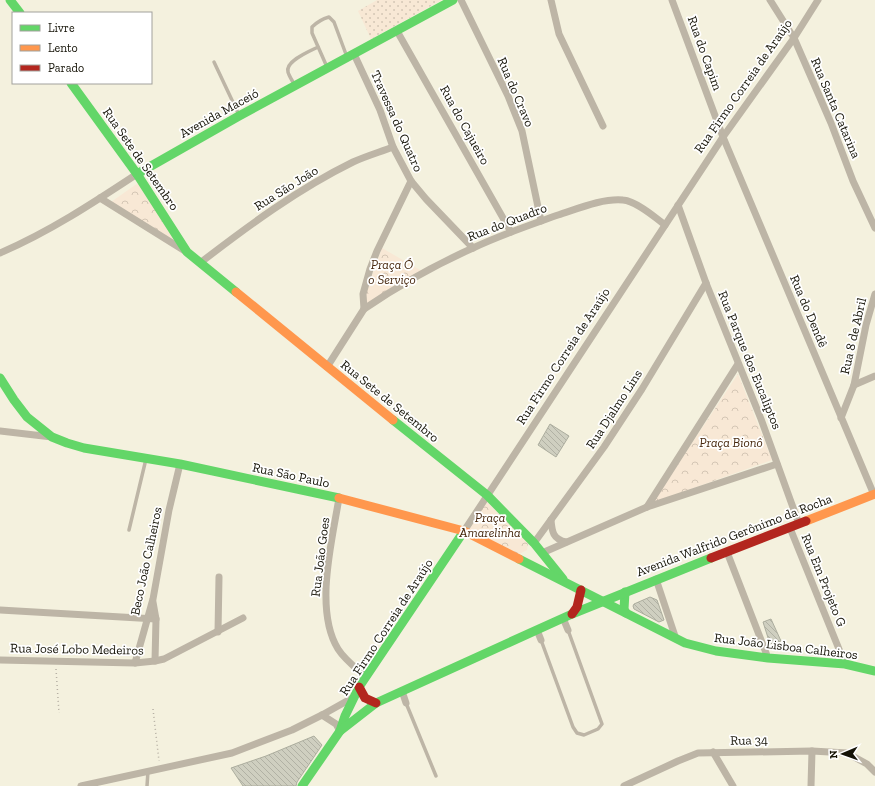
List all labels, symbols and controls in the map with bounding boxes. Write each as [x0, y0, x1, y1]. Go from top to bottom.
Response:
legend [12, 12, 152, 84]
street label: Rua do Capim [685, 14, 726, 93]
street label: Rua Firmo Correia de Araújo [691, 16, 796, 156]
text: Livre [48, 21, 75, 35]
text: Lento [48, 41, 78, 55]
street label: Rua do Cravo [495, 55, 538, 129]
street label: Rua Santa Catarina [808, 55, 864, 161]
text: Parado [48, 61, 84, 75]
street label: Travessa do Quatro [368, 68, 426, 174]
street label: Rua do Cajueiro [436, 83, 493, 168]
street label: Avenida Maceió [177, 85, 261, 141]
street label: Rua Sete de Setembro [100, 105, 182, 214]
street label: Rua São João [251, 162, 321, 214]
street label: Rua do Quadro [465, 200, 549, 244]
park label: Praça Ó o Serviço [368, 257, 416, 287]
street label: Rua do Dendê [787, 273, 831, 349]
street label: Rua Firmo Correia de Araújo [513, 285, 614, 428]
street label: Rua Parque dos Eucaliptos [715, 289, 785, 432]
street label: Rua 8 de Abril [837, 296, 869, 376]
street label: Rua Sete de Setembro [338, 357, 442, 445]
street label: Rua Djalmo Lins [583, 366, 646, 452]
park label: Praça Bionô [699, 435, 763, 450]
street label: Rua São Paulo [251, 460, 331, 491]
street label: Avenida Walfrido Gerônimo da Rocha [634, 490, 835, 579]
street label: Beco João Calheiros [127, 505, 165, 617]
park label: Praça Amarelinha [458, 510, 521, 540]
street label: Rua João Goes [308, 516, 332, 598]
street label: Rua Em Projeto G [798, 531, 849, 629]
street label: Rua Firmo Correia de Araújo [336, 556, 437, 699]
street label: Rua João Lisboa Calheiros [713, 630, 859, 662]
street label: Rua José Lobo Medeiros [10, 640, 144, 658]
street label: Rua 34 [730, 732, 768, 748]
north arrow [823, 734, 863, 774]
text: N [827, 749, 840, 759]

